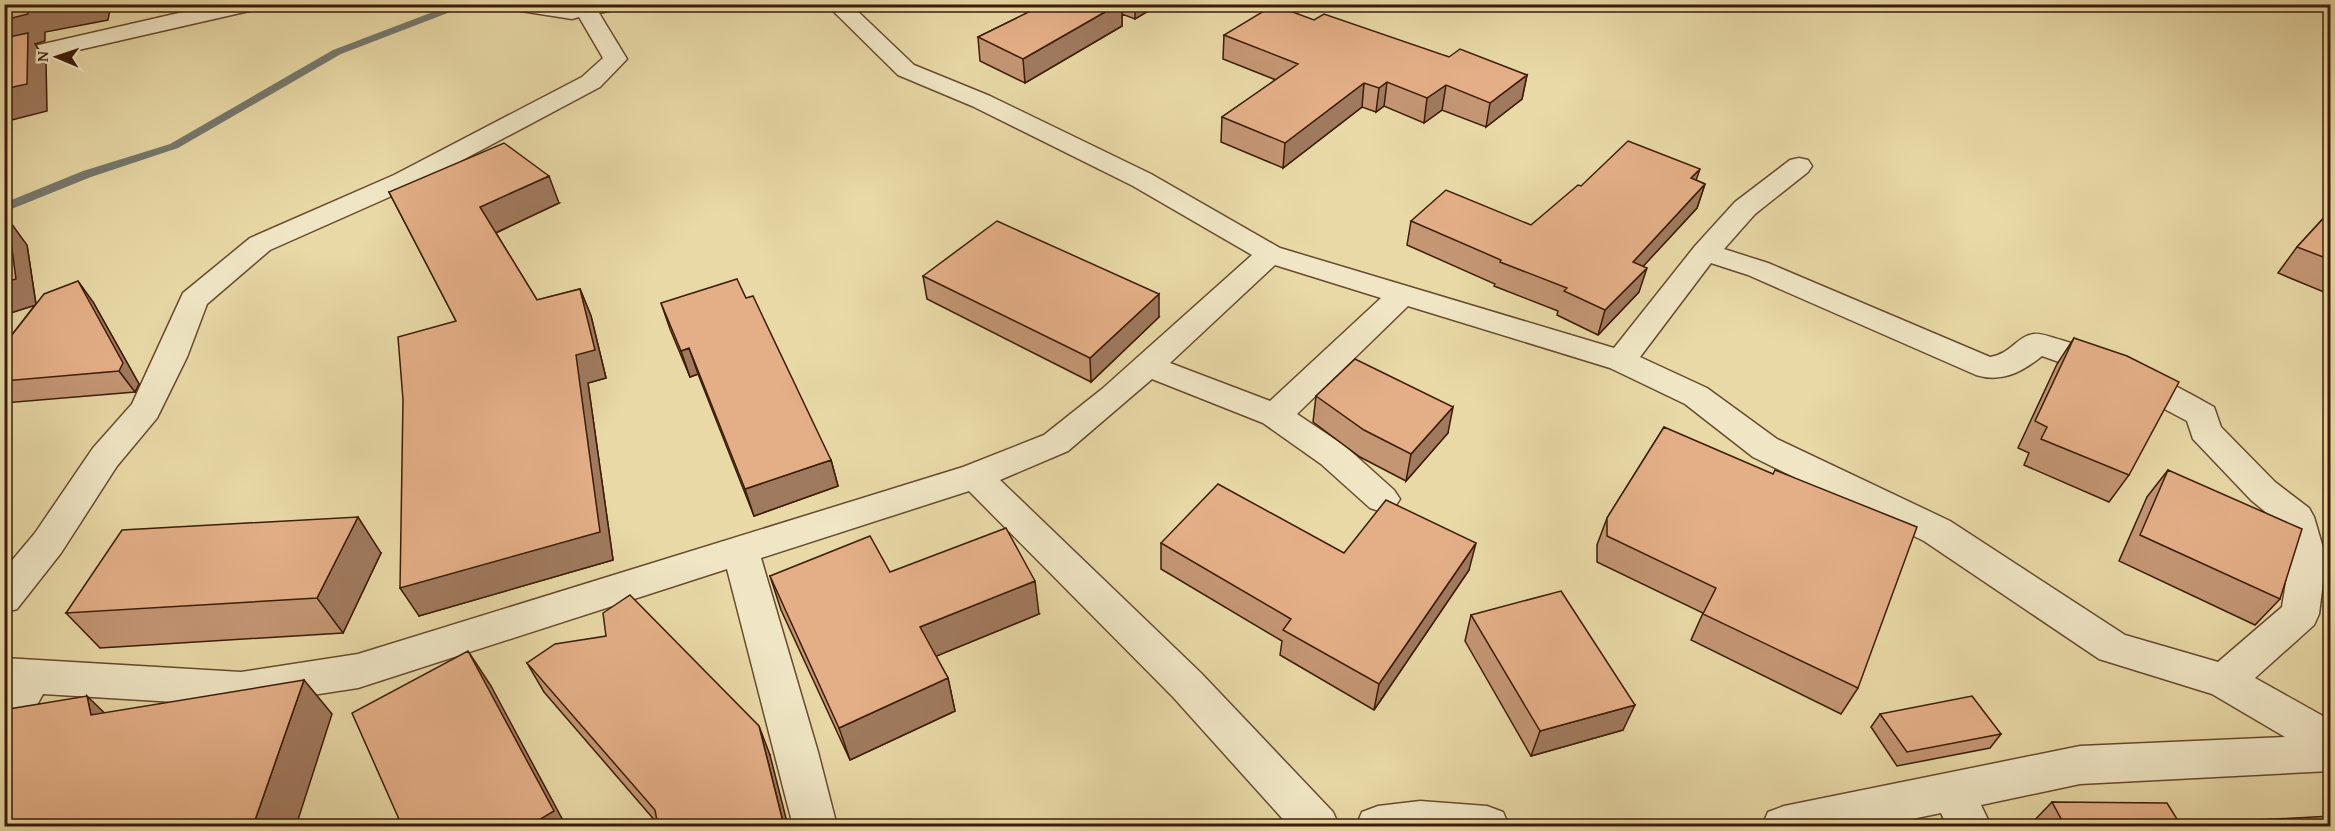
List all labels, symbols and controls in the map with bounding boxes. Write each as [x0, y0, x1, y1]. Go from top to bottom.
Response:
north arrow [27, 27, 87, 87]
text: N [30, 50, 54, 62]

